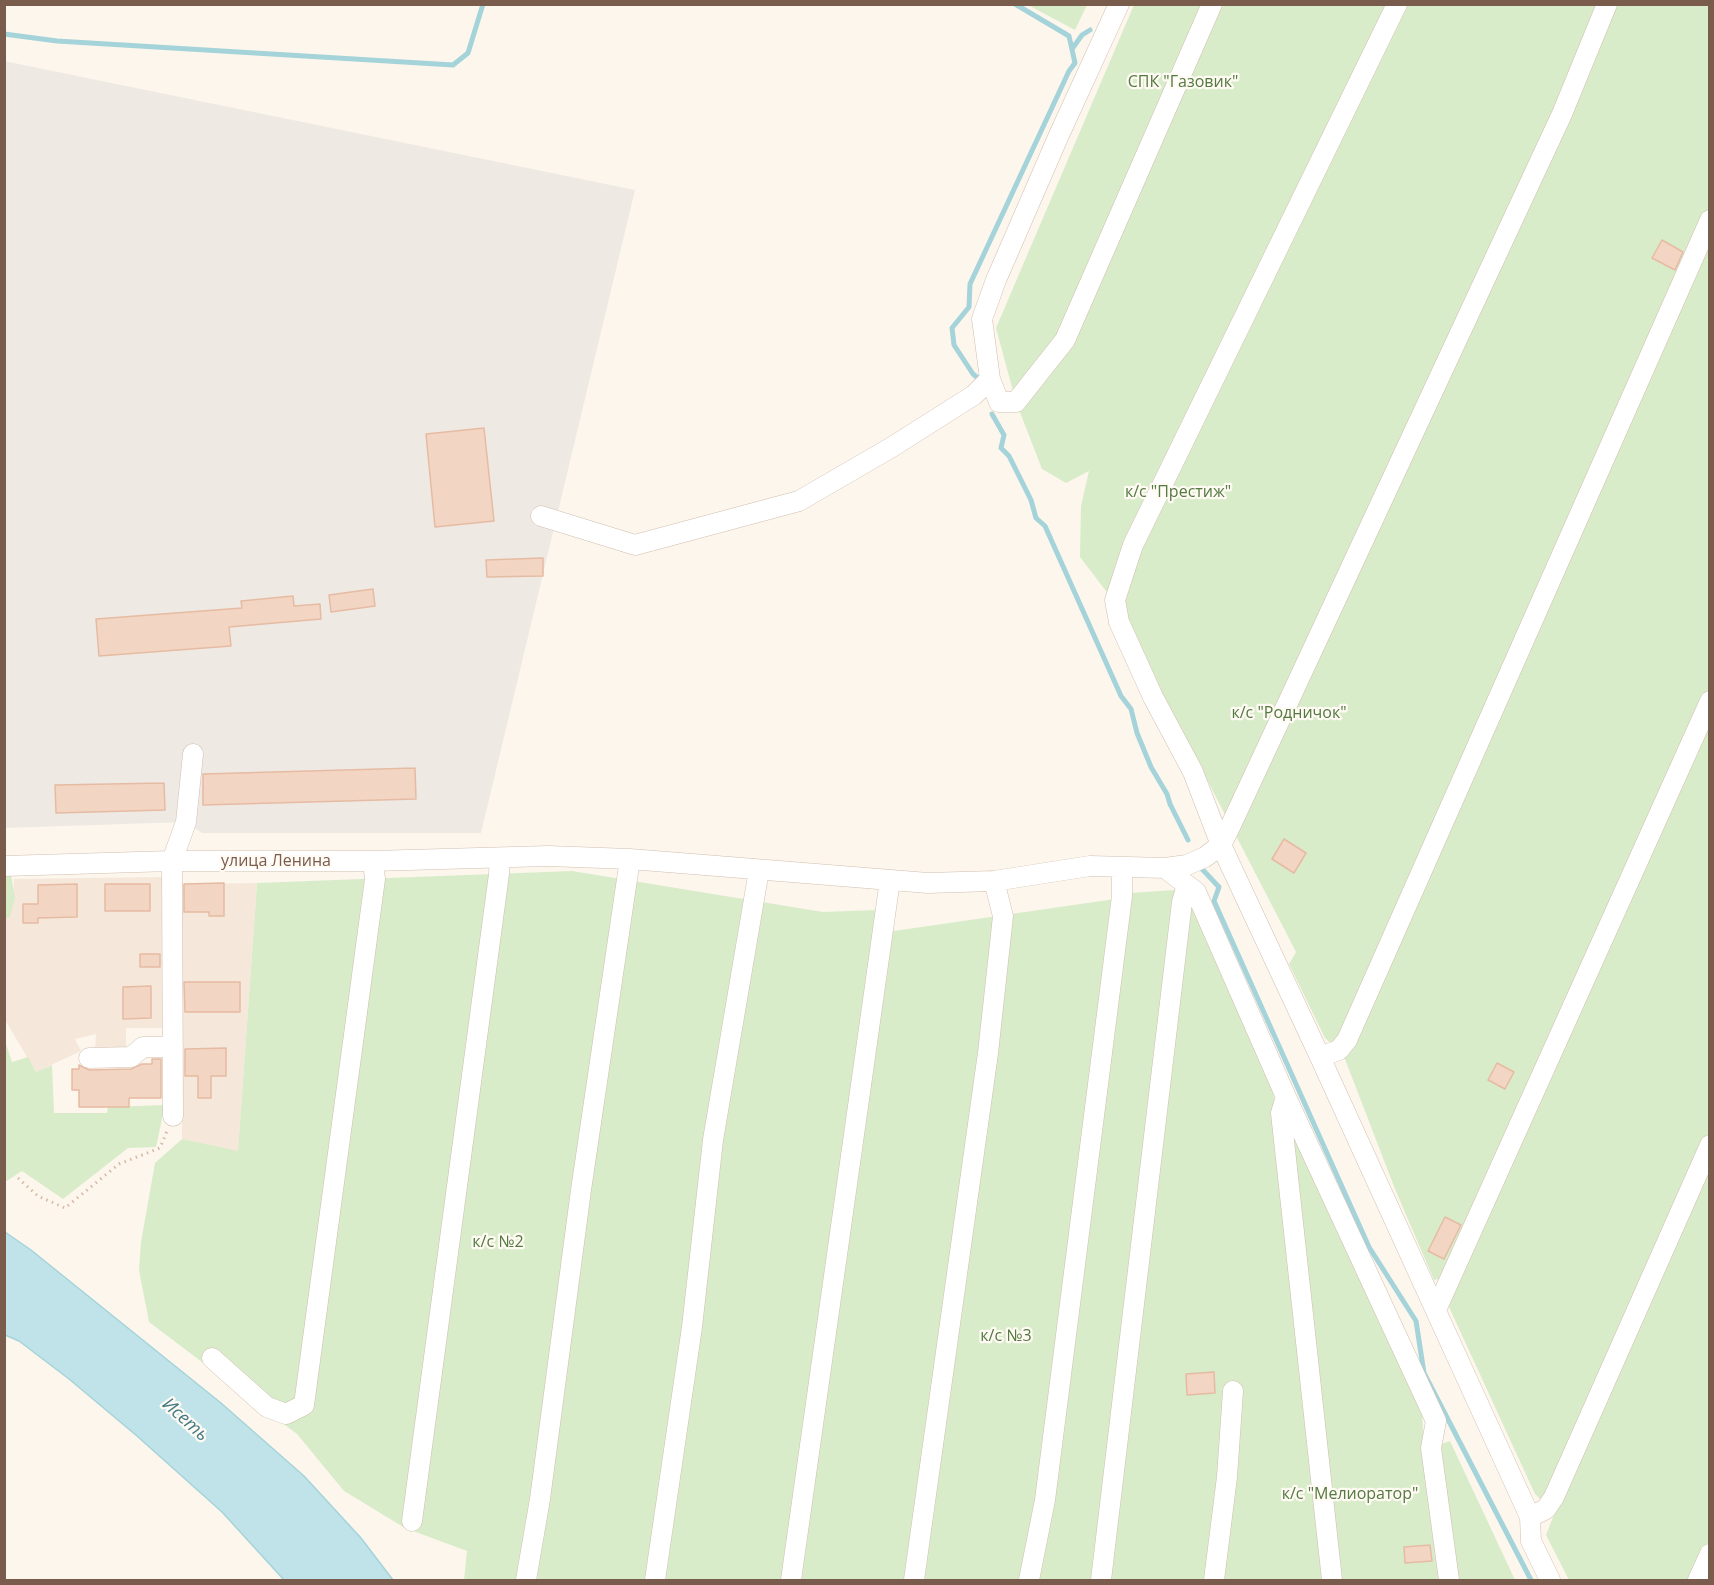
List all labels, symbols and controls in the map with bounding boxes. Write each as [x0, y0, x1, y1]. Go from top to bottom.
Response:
park label: СПК "Газовик" [1128, 72, 1238, 92]
park label: к/с "Престиж" [1125, 482, 1231, 502]
park label: к/с "Родничок" [1231, 703, 1347, 723]
street label: улица Ленина [221, 851, 331, 871]
park label: к/с №2 [472, 1232, 524, 1252]
park label: к/с №3 [980, 1326, 1032, 1346]
water label: Исеть [157, 1394, 213, 1446]
park label: к/с "Мелиоратор" [1282, 1484, 1418, 1504]

